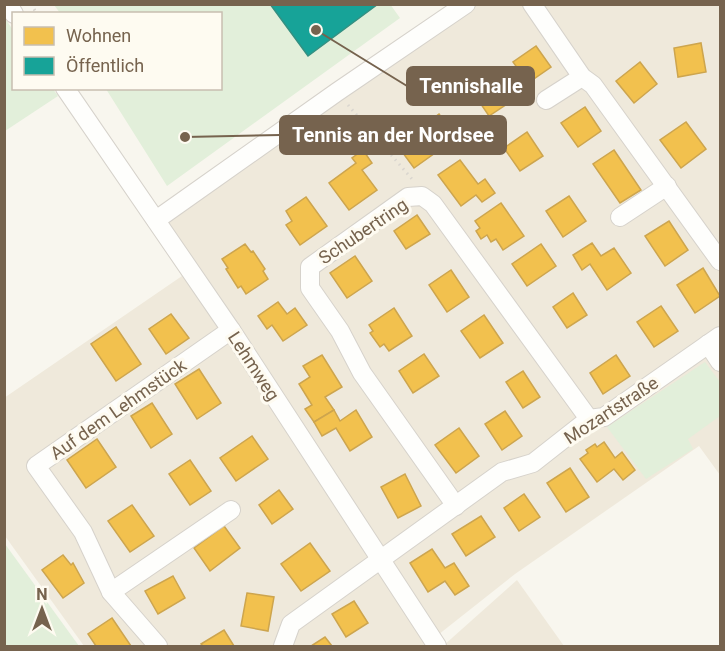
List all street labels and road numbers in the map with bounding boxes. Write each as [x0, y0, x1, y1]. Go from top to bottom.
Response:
street label: Schubertring [315, 194, 411, 268]
street label: Lehmweg [224, 328, 284, 404]
street label: Auf dem Lehmstück [46, 354, 191, 464]
street label: Mozartstraße [560, 372, 662, 448]

